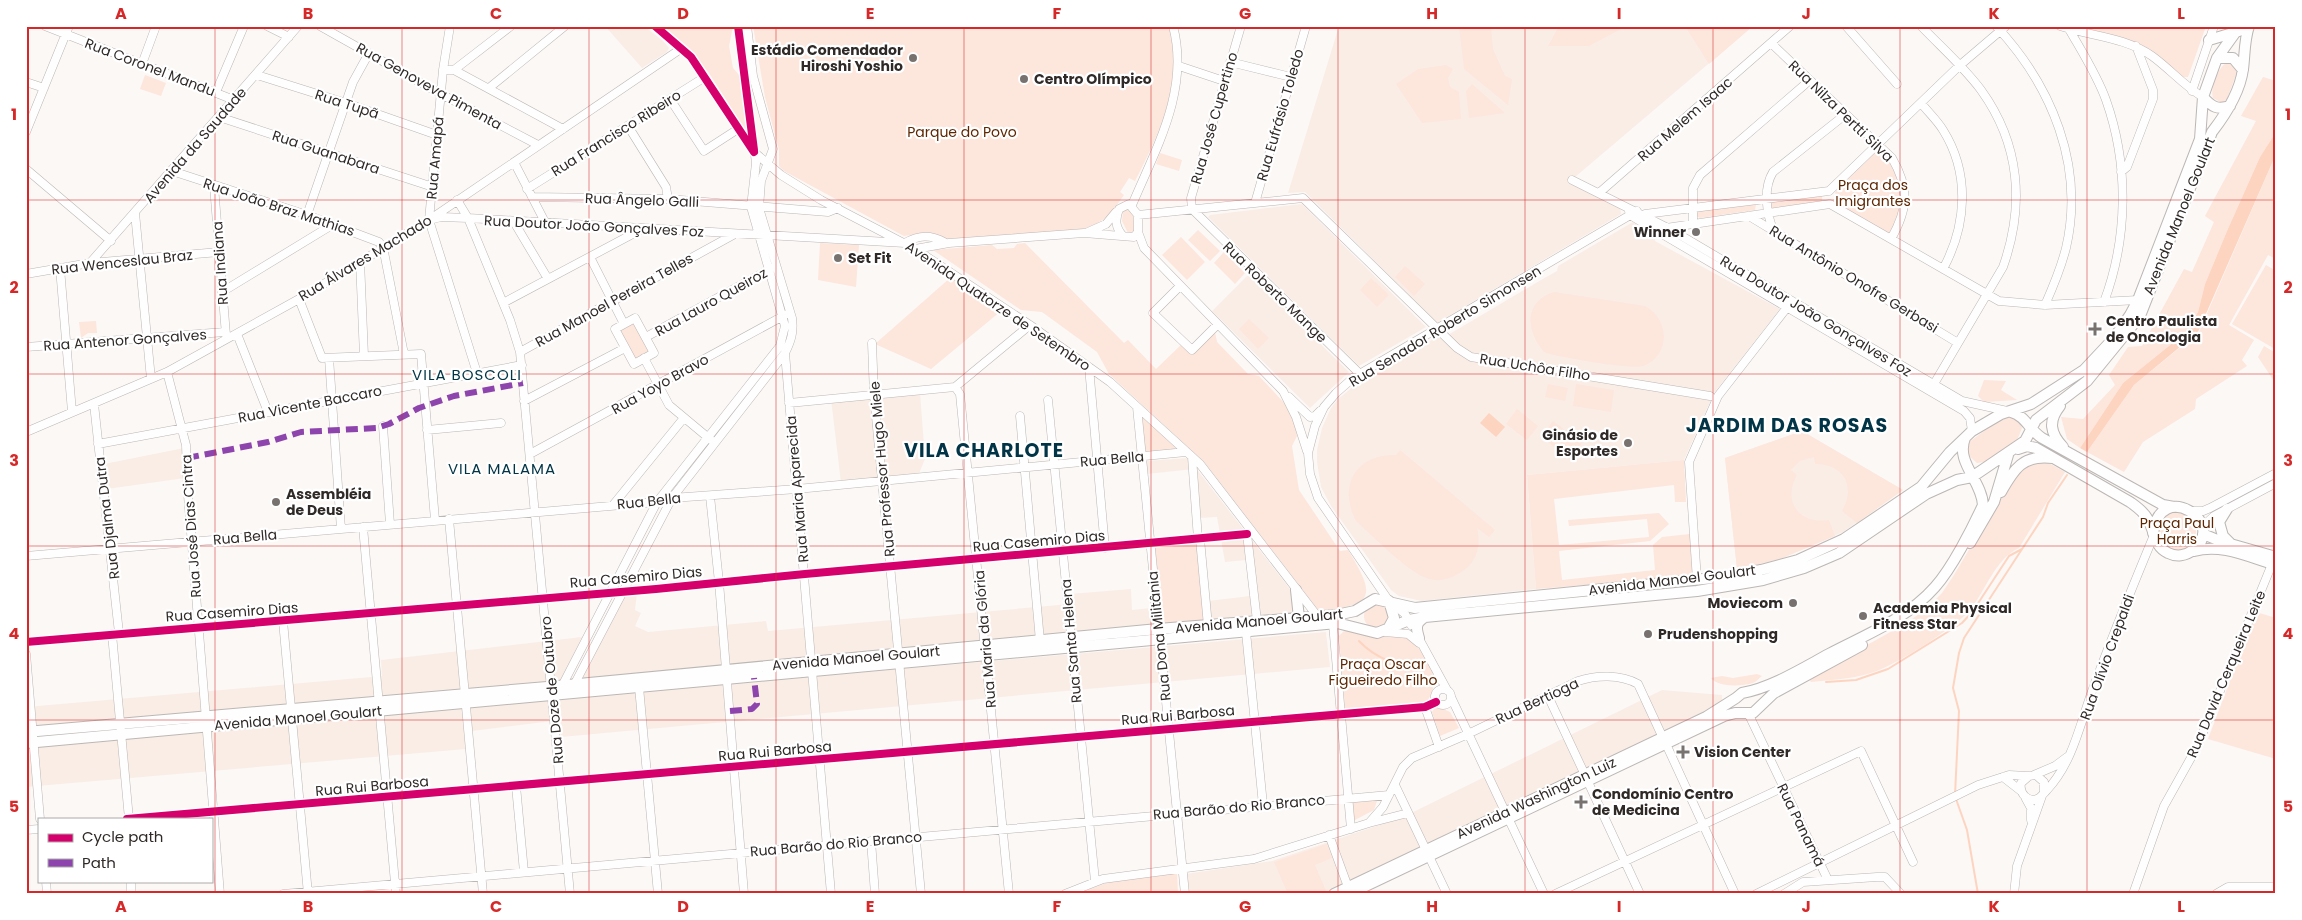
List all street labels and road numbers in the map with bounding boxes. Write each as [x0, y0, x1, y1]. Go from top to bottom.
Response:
street label: Rua Coronel Mandu [82, 33, 218, 101]
street label: Rua Genoveva Pimenta [352, 38, 506, 134]
street label: Rua Eufrásio Toledo [1252, 47, 1308, 183]
street label: Rua José Cupertino [1186, 50, 1242, 186]
street label: Rua Nilza Pertti Silva [1784, 56, 1898, 166]
street label: Rua Melem Isaac [1633, 72, 1737, 166]
street label: Avenida da Saudade [139, 83, 251, 207]
street label: Rua Tupã [312, 84, 382, 124]
street label: Rua Francisco Ribeiro [547, 85, 685, 181]
street label: Rua Amapá [421, 116, 449, 200]
street label: Rua Guanabara [270, 125, 382, 179]
street label: Avenida Manoel Goulart [2138, 134, 2220, 298]
street label: Rua João Braz Mathias [201, 173, 357, 241]
street label: Rua Ângelo Galli [585, 188, 699, 212]
street label: Rua Álvares Machado [294, 210, 436, 306]
street label: Rua Doutor João Gonçalves Foz [484, 210, 704, 242]
street label: Rua Indiana [207, 220, 233, 306]
street label: Rua Antônio Onofre Gerbasi [1766, 221, 1942, 337]
street label: Avenida Quatorze de Setembro [902, 236, 1094, 376]
street label: Rua Roberto Mange [1218, 237, 1332, 347]
street label: Rua Wenceslau Braz [50, 245, 194, 279]
street label: Rua Manoel Pereira Telles [531, 248, 697, 352]
street label: Rua Doutor João Gonçalves Foz [1716, 251, 1916, 381]
street label: Rua Senador Roberto Simonsen [1345, 261, 1545, 391]
street label: Rua Lauro Queiroz [651, 263, 771, 341]
street label: Rua Antenor Gonçalves [43, 324, 207, 356]
street label: Rua Uchôa Filho [1478, 348, 1592, 386]
street label: Rua Yoyo Bravo [608, 349, 712, 419]
street label: Rua Vicente Baccaro [236, 380, 384, 428]
street label: Rua Professor Hugo Miele [864, 380, 900, 557]
street label: Rua Maria Aparecida [781, 415, 813, 563]
street label: Rua Bella [1079, 446, 1145, 472]
street label: Rua José Dias Cintra [176, 454, 206, 598]
street label: Rua Djalma Dutra [90, 456, 124, 580]
street label: Rua Bella [616, 488, 682, 514]
street label: Rua Bella [212, 524, 278, 550]
street label: Rua Casemiro Dias [972, 525, 1106, 557]
street label: Avenida Manoel Goulart [1587, 560, 1757, 600]
street label: Rua Casemiro Dias [569, 561, 703, 593]
street label: Rua Maria da Glória [969, 569, 1001, 709]
street label: Rua Dona Militânia [1142, 570, 1176, 702]
street label: Rua Santa Helena [1056, 578, 1086, 704]
street label: Rua David Cerqueira Leite [2182, 587, 2271, 761]
street label: Rua Olívio Crepaldi [2075, 591, 2139, 723]
street label: Rua Casemiro Dias [165, 597, 299, 627]
street label: Avenida Manoel Goulart [1174, 604, 1344, 638]
street label: Rua Doze de Outubro [536, 615, 568, 765]
street label: Avenida Manoel Goulart [771, 641, 941, 675]
street label: Rua Bertioga [1492, 673, 1582, 729]
street label: Rua Rui Barbosa [1120, 700, 1236, 730]
street label: Avenida Manoel Goulart [213, 701, 383, 735]
street label: Rua Rui Barbosa [717, 736, 833, 766]
street label: Avenida Washington Luiz [1453, 752, 1619, 844]
street label: Rua Rui Barbosa [314, 771, 430, 801]
street label: Rua Panamá [1772, 780, 1830, 870]
street label: Rua Barão do Rio Branco [1152, 790, 1326, 824]
street label: Rua Barão do Rio Branco [749, 827, 923, 861]

